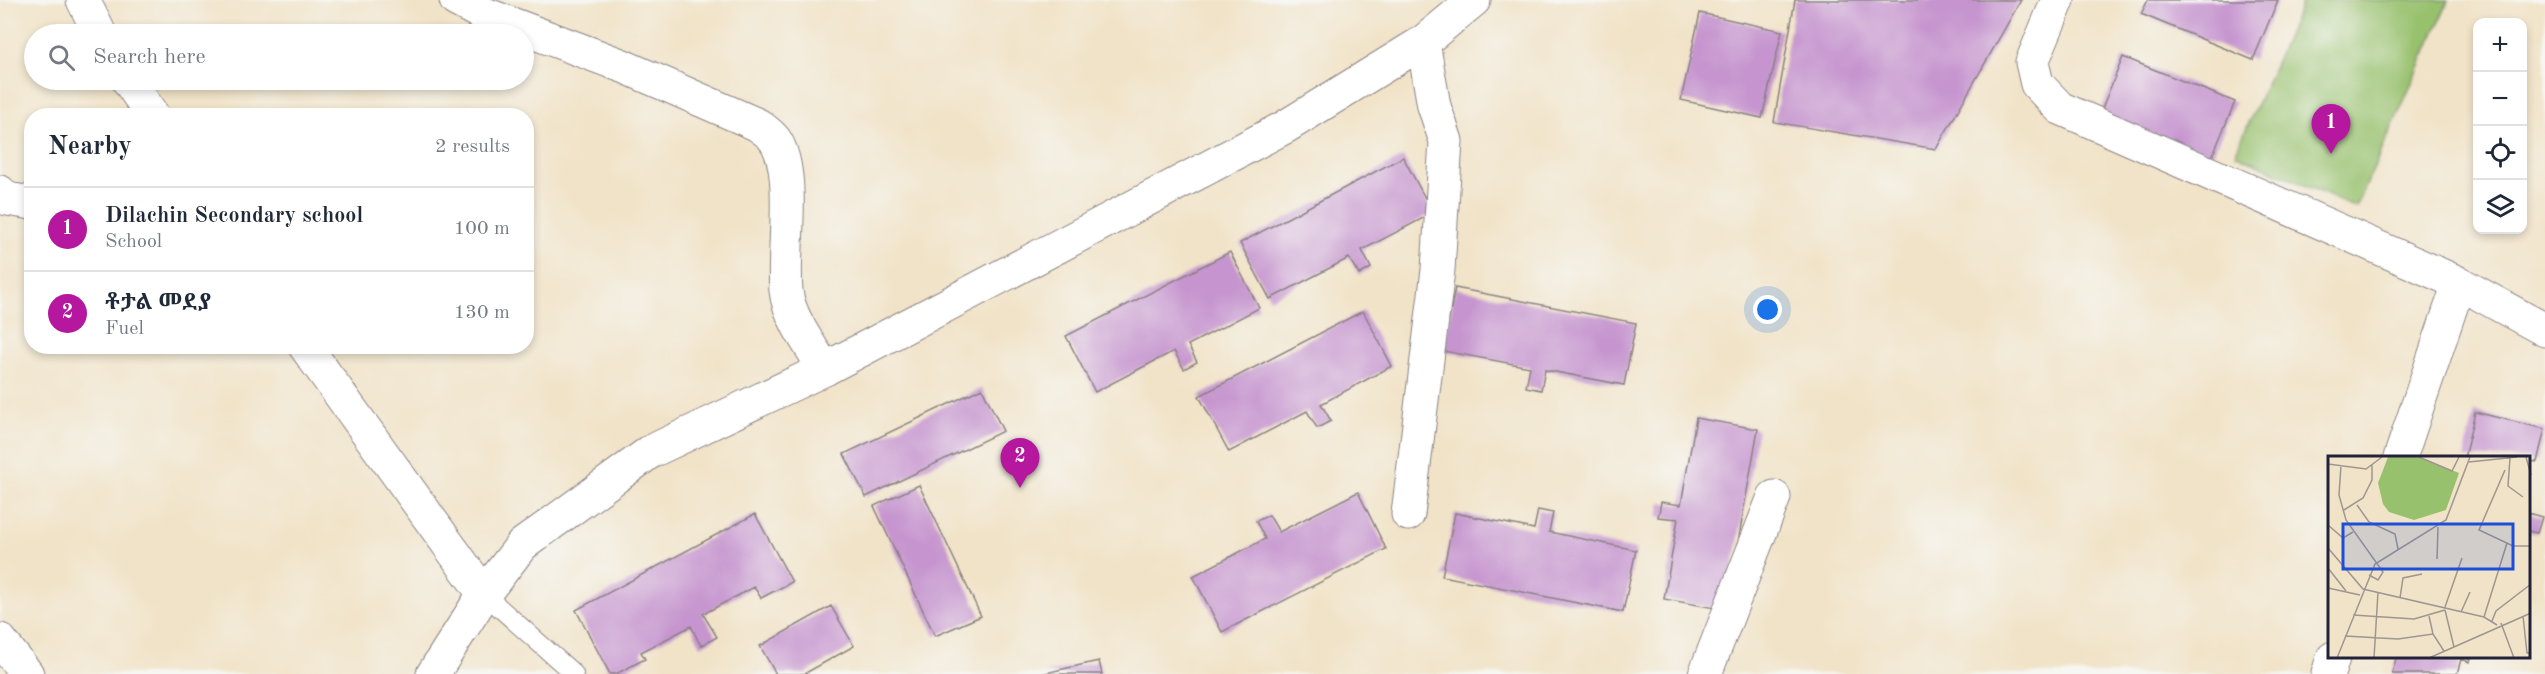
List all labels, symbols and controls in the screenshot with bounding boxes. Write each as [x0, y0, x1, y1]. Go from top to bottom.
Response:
map controls [2473, 18, 2527, 234]
button: + [2473, 18, 2527, 72]
search box [24, 24, 534, 90]
icon: search [45, 41, 78, 74]
text: Search here [93, 46, 206, 68]
button: − [2473, 72, 2527, 126]
pin: 1 [2312, 104, 2350, 154]
button: locate [2473, 126, 2527, 180]
text: Nearby [48, 134, 132, 160]
text: 2 results [435, 137, 510, 157]
button: layers [2473, 180, 2527, 234]
text: Dilachin Secondary school [105, 205, 363, 227]
text: 1 [62, 219, 73, 239]
text: 100 m [454, 219, 510, 239]
text: School [105, 232, 162, 252]
text: ቶታል መደያ [105, 292, 211, 314]
your location [1753, 295, 1782, 324]
text: 2 [62, 303, 73, 323]
text: 130 m [454, 303, 510, 323]
text: Fuel [105, 319, 144, 339]
pin: 2 [1000, 438, 1040, 488]
inset map [2328, 456, 2530, 659]

